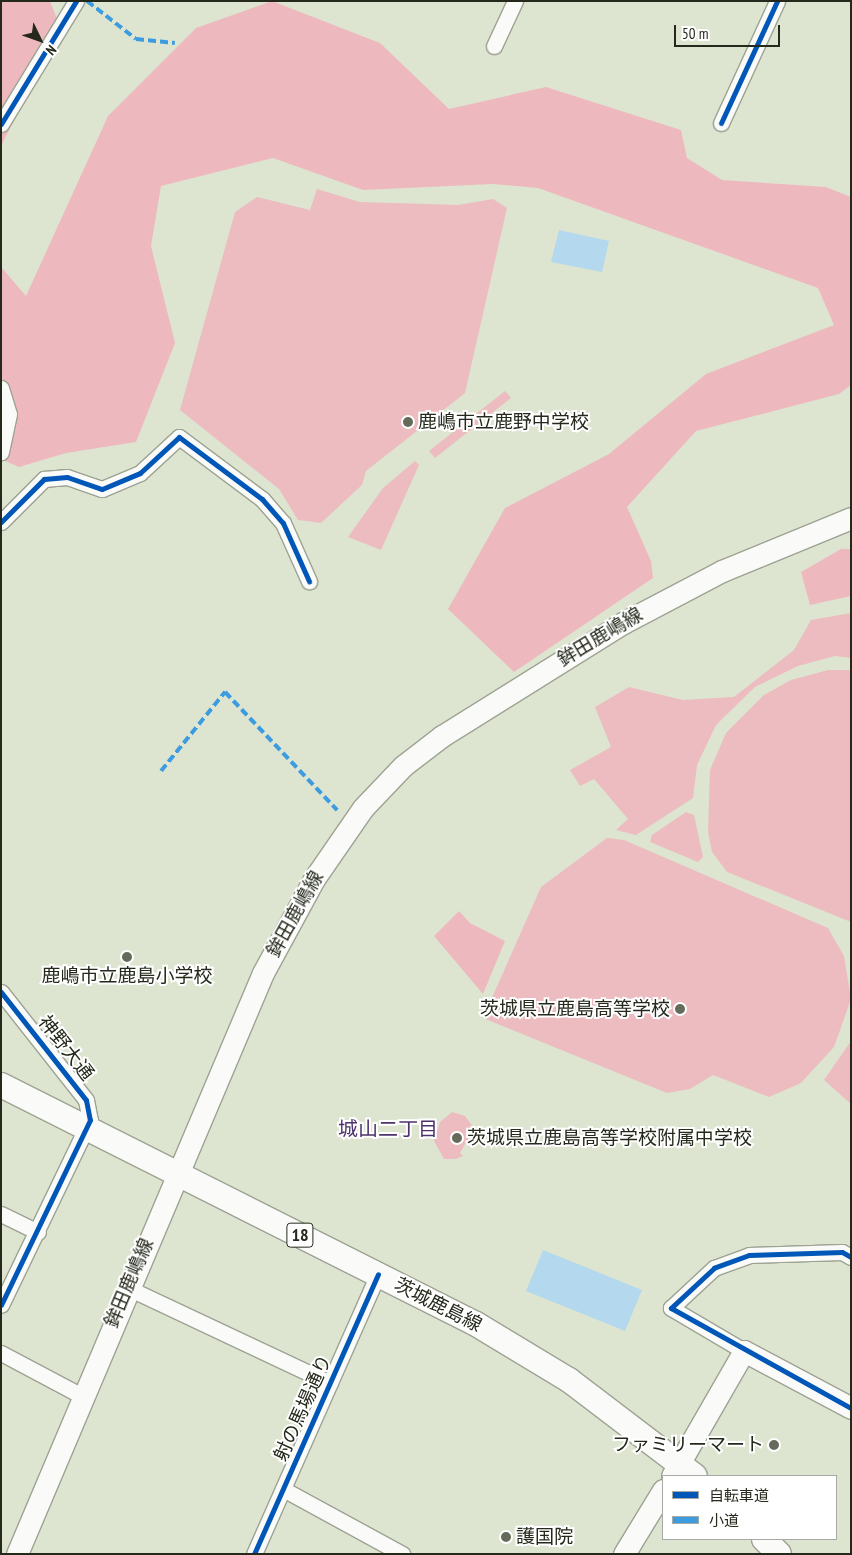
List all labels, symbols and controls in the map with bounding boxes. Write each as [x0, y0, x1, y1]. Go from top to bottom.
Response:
north arrow [15, 15, 65, 65]
scale bar [677, 15, 783, 47]
text: 50 m [682, 24, 708, 43]
text: N [42, 41, 60, 59]
place label: 鹿嶋市立鹿野中学校 [418, 411, 589, 433]
marker: 鹿嶋市立鹿野中学校 [402, 416, 414, 428]
street label: 鉾田鹿嶋線 [553, 603, 647, 671]
street label: 鉾田鹿嶋線 [262, 867, 328, 961]
marker: 鹿嶋市立鹿島小学校 [121, 951, 133, 963]
place label: 鹿嶋市立鹿島小学校 [42, 965, 212, 987]
place label: 茨城県立鹿島高等学校 [480, 998, 670, 1020]
marker: 茨城県立鹿島高等学校 [674, 1003, 686, 1015]
street label: 神野大通 [34, 1011, 98, 1085]
district label: 城山二丁目 [338, 1117, 438, 1141]
place label: 茨城県立鹿島高等学校附属中学校 [467, 1127, 752, 1149]
marker: 茨城県立鹿島高等学校附属中学校 [451, 1132, 463, 1144]
road number: 18 [286, 1220, 314, 1250]
street label: 鉾田鹿嶋線 [100, 1235, 158, 1331]
street label: 茨城鹿島線 [391, 1273, 485, 1337]
street label: 射の馬場通り [269, 1351, 337, 1465]
place label: ファミリーマート [612, 1434, 764, 1456]
marker: ファミリーマート [768, 1439, 780, 1451]
legend [662, 1475, 837, 1540]
text: 自転車道 [709, 1486, 769, 1505]
text: 小道 [709, 1511, 739, 1530]
place label: 護国院 [516, 1526, 573, 1548]
marker: 護国院 [500, 1531, 512, 1543]

